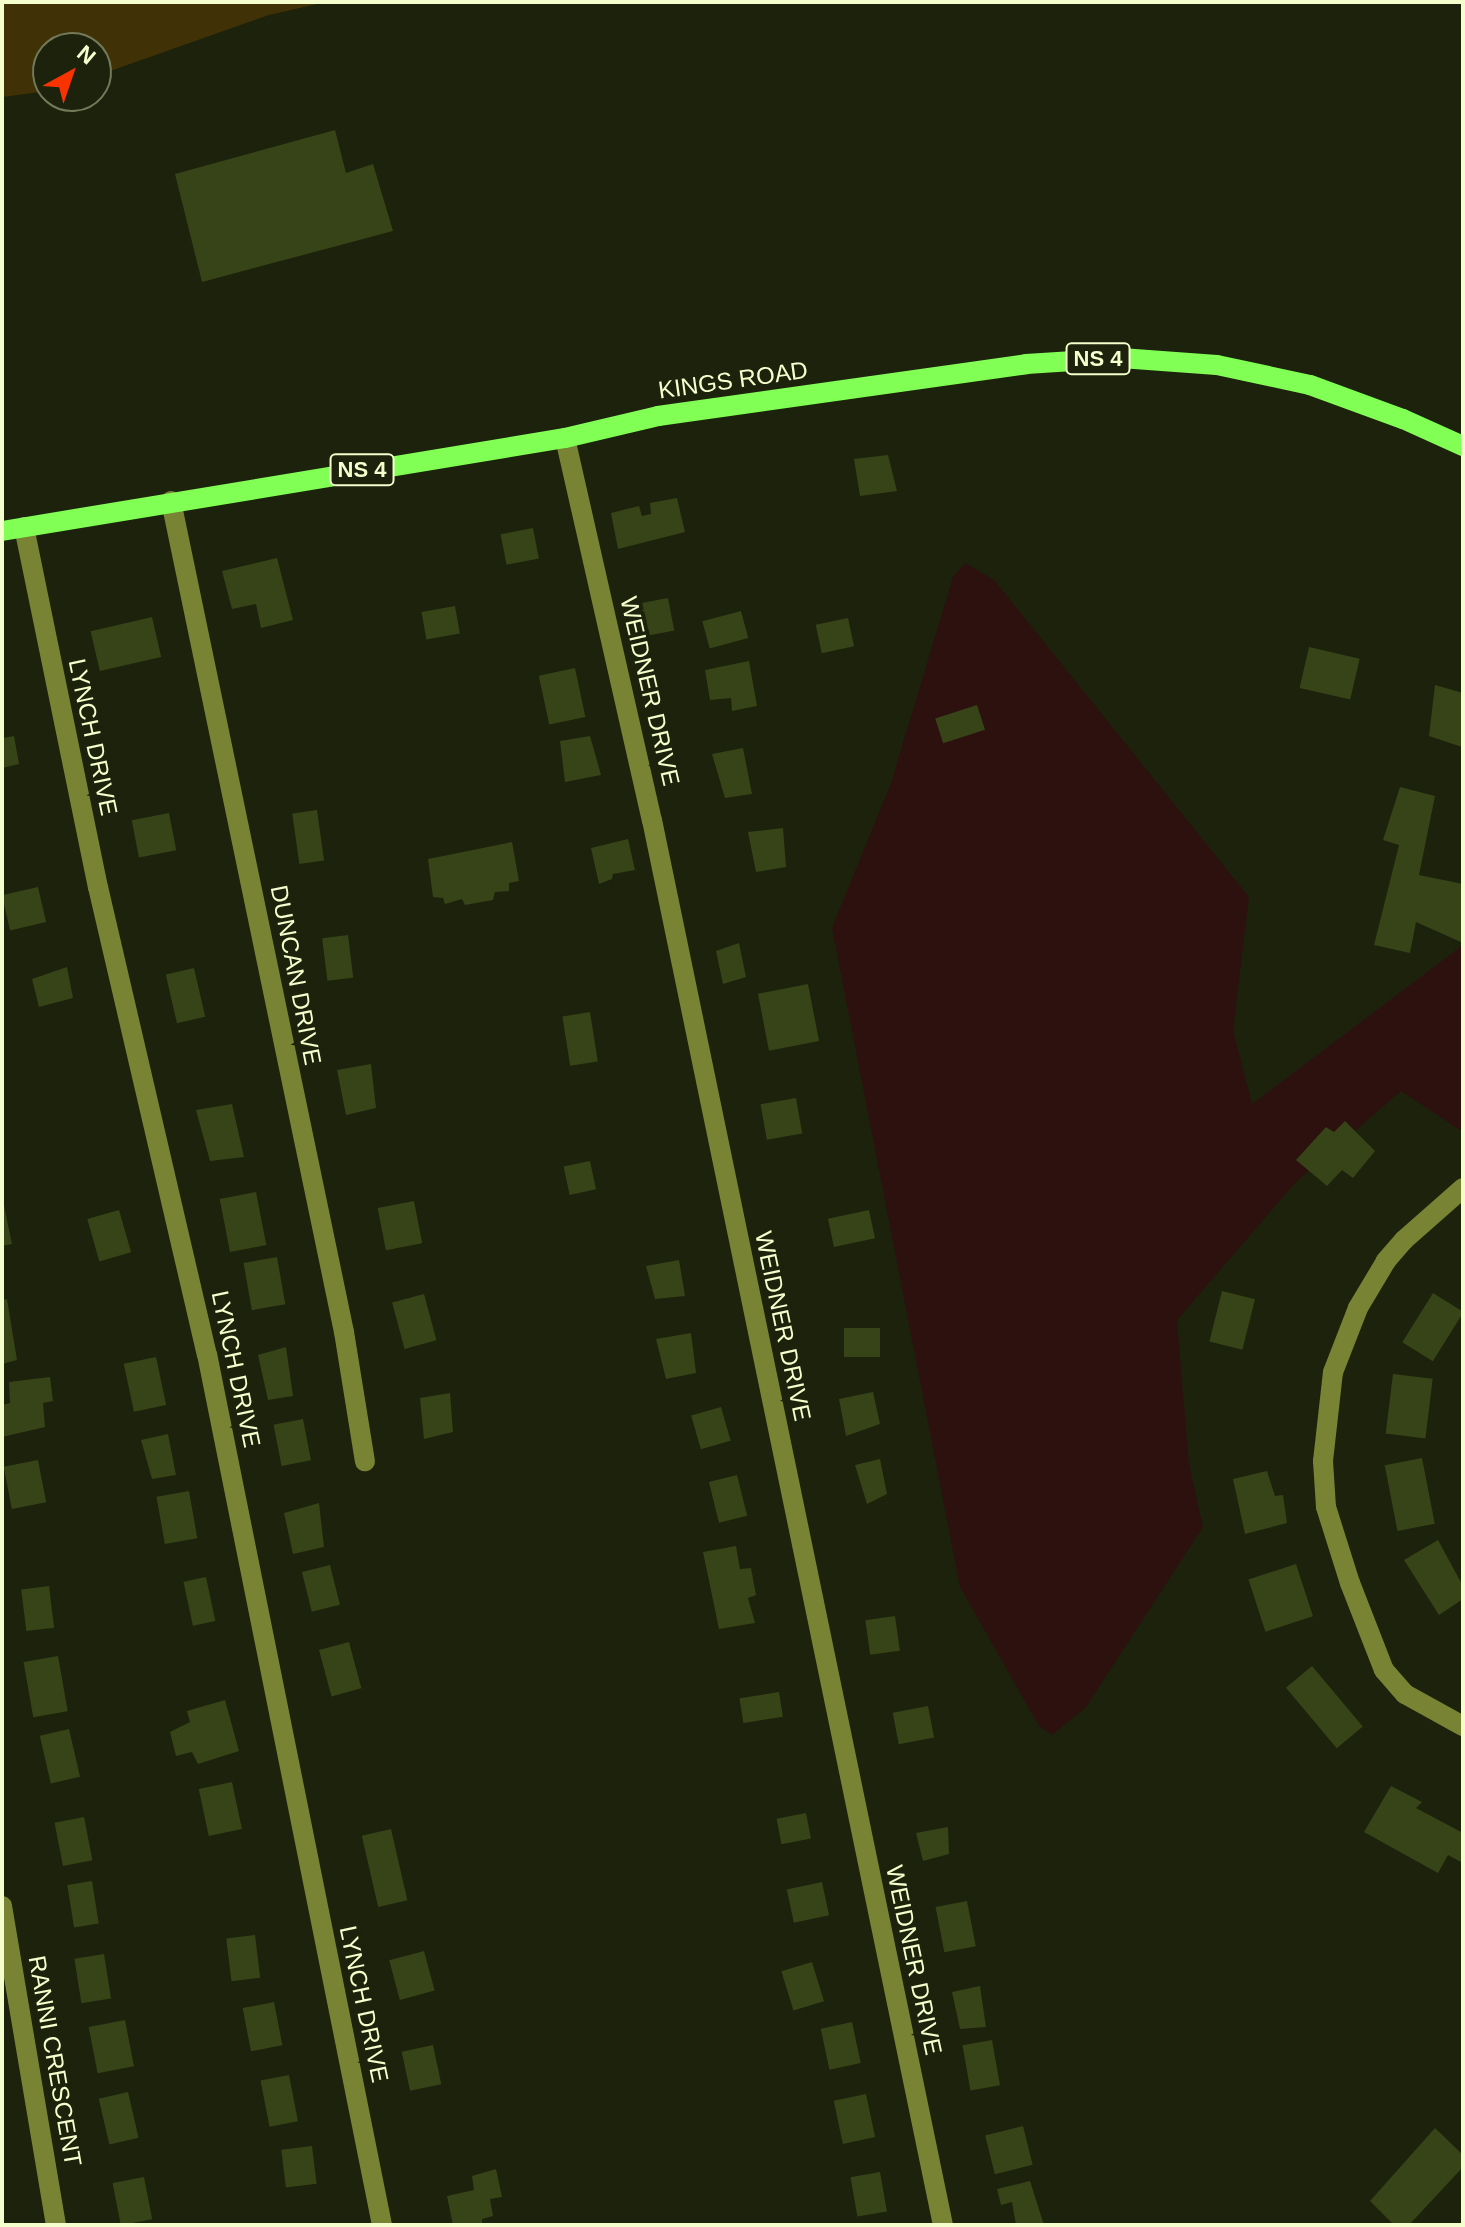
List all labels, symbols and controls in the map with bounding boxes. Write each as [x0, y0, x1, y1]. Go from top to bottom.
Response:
north arrow [32, 32, 112, 112]
text: N [72, 40, 101, 69]
road number: NS 4 [1064, 341, 1132, 377]
street label: KINGS ROAD [656, 355, 810, 405]
road number: NS 4 [328, 452, 396, 488]
street label: WEIDNER DRIVE [614, 594, 686, 788]
street label: LYNCH DRIVE [62, 656, 124, 818]
street label: DUNCAN DRIVE [264, 883, 328, 1067]
street label: WEIDNER DRIVE [749, 1228, 817, 1424]
street label: LYNCH DRIVE [205, 1288, 267, 1450]
street label: WEIDNER DRIVE [880, 1862, 948, 2058]
street label: LYNCH DRIVE [333, 1923, 395, 2085]
street label: RANNI CRESCENT [22, 1953, 88, 2169]

